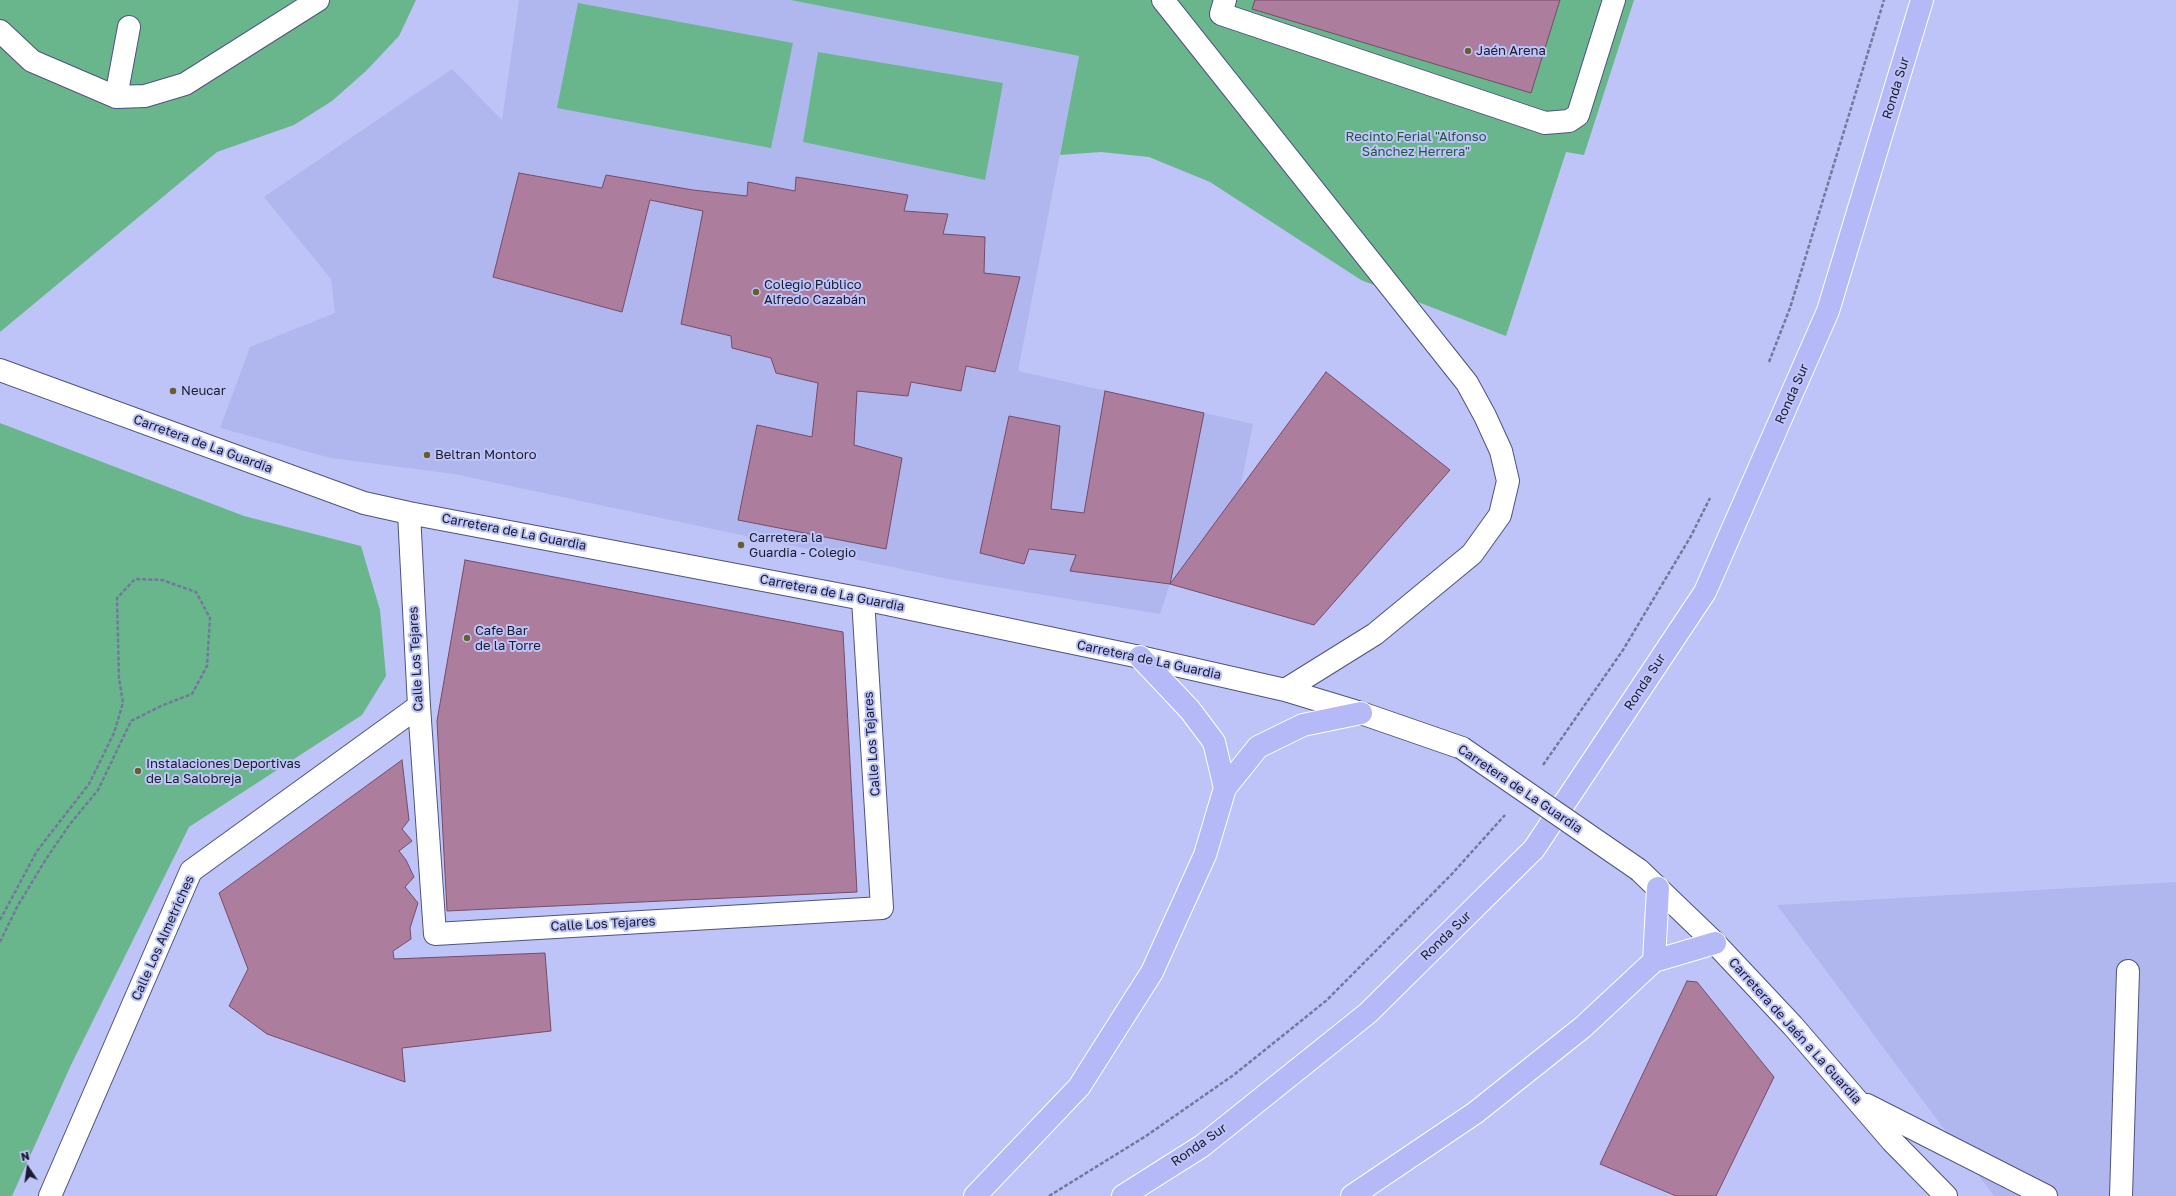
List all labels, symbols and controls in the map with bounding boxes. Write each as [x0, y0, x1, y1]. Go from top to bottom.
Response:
place label: Jaén Arena [1476, 43, 1546, 59]
marker: Jaén Arena [1463, 46, 1473, 56]
street label: Ronda Sur [1879, 55, 1913, 121]
park label: Recinto Ferial "Alfonso Sánchez Herrera" [1346, 129, 1486, 160]
place label: Colegio Público Alfredo Cazabán [764, 277, 866, 308]
marker: Colegio Público Alfredo Cazabán [751, 287, 761, 297]
street label: Ronda Sur [1772, 361, 1812, 427]
place label: Neucar [181, 383, 226, 399]
marker: Neucar [168, 386, 178, 396]
street label: Carretera de La Guardia [131, 412, 275, 476]
place label: Beltran Montoro [435, 447, 536, 463]
marker: Beltran Montoro [422, 450, 432, 460]
street label: Carretera de La Guardia [440, 510, 588, 554]
place label: Carretera la Guardia - Colegio [749, 530, 856, 561]
marker: Carretera la Guardia - Colegio [736, 540, 746, 550]
street label: Carretera de La Guardia [758, 571, 906, 615]
street label: Calle Los Tejares [405, 606, 427, 712]
place label: Cafe Bar de la Torre [475, 623, 541, 654]
marker: Cafe Bar de la Torre [462, 633, 472, 643]
street label: Carretera de La Guardia [1075, 637, 1223, 683]
street label: Ronda Sur [1621, 651, 1669, 713]
street label: Calle Los Tejares [861, 691, 883, 797]
street label: Carretera de La Guardia [1455, 741, 1585, 837]
place label: Instalaciones Deportivas de La Salobreja [146, 756, 301, 787]
marker: Instalaciones Deportivas de La Salobreja [133, 766, 143, 776]
street label: Calle Los Almetriches [128, 873, 198, 1003]
street label: Ronda Sur [1417, 908, 1475, 964]
street label: Calle Los Tejares [550, 913, 656, 935]
street label: Carretera de Jaén a La Guardia [1725, 955, 1865, 1107]
street label: Ronda Sur [1168, 1120, 1230, 1170]
north arrow [8, 1148, 48, 1188]
text: N [20, 1149, 31, 1163]

